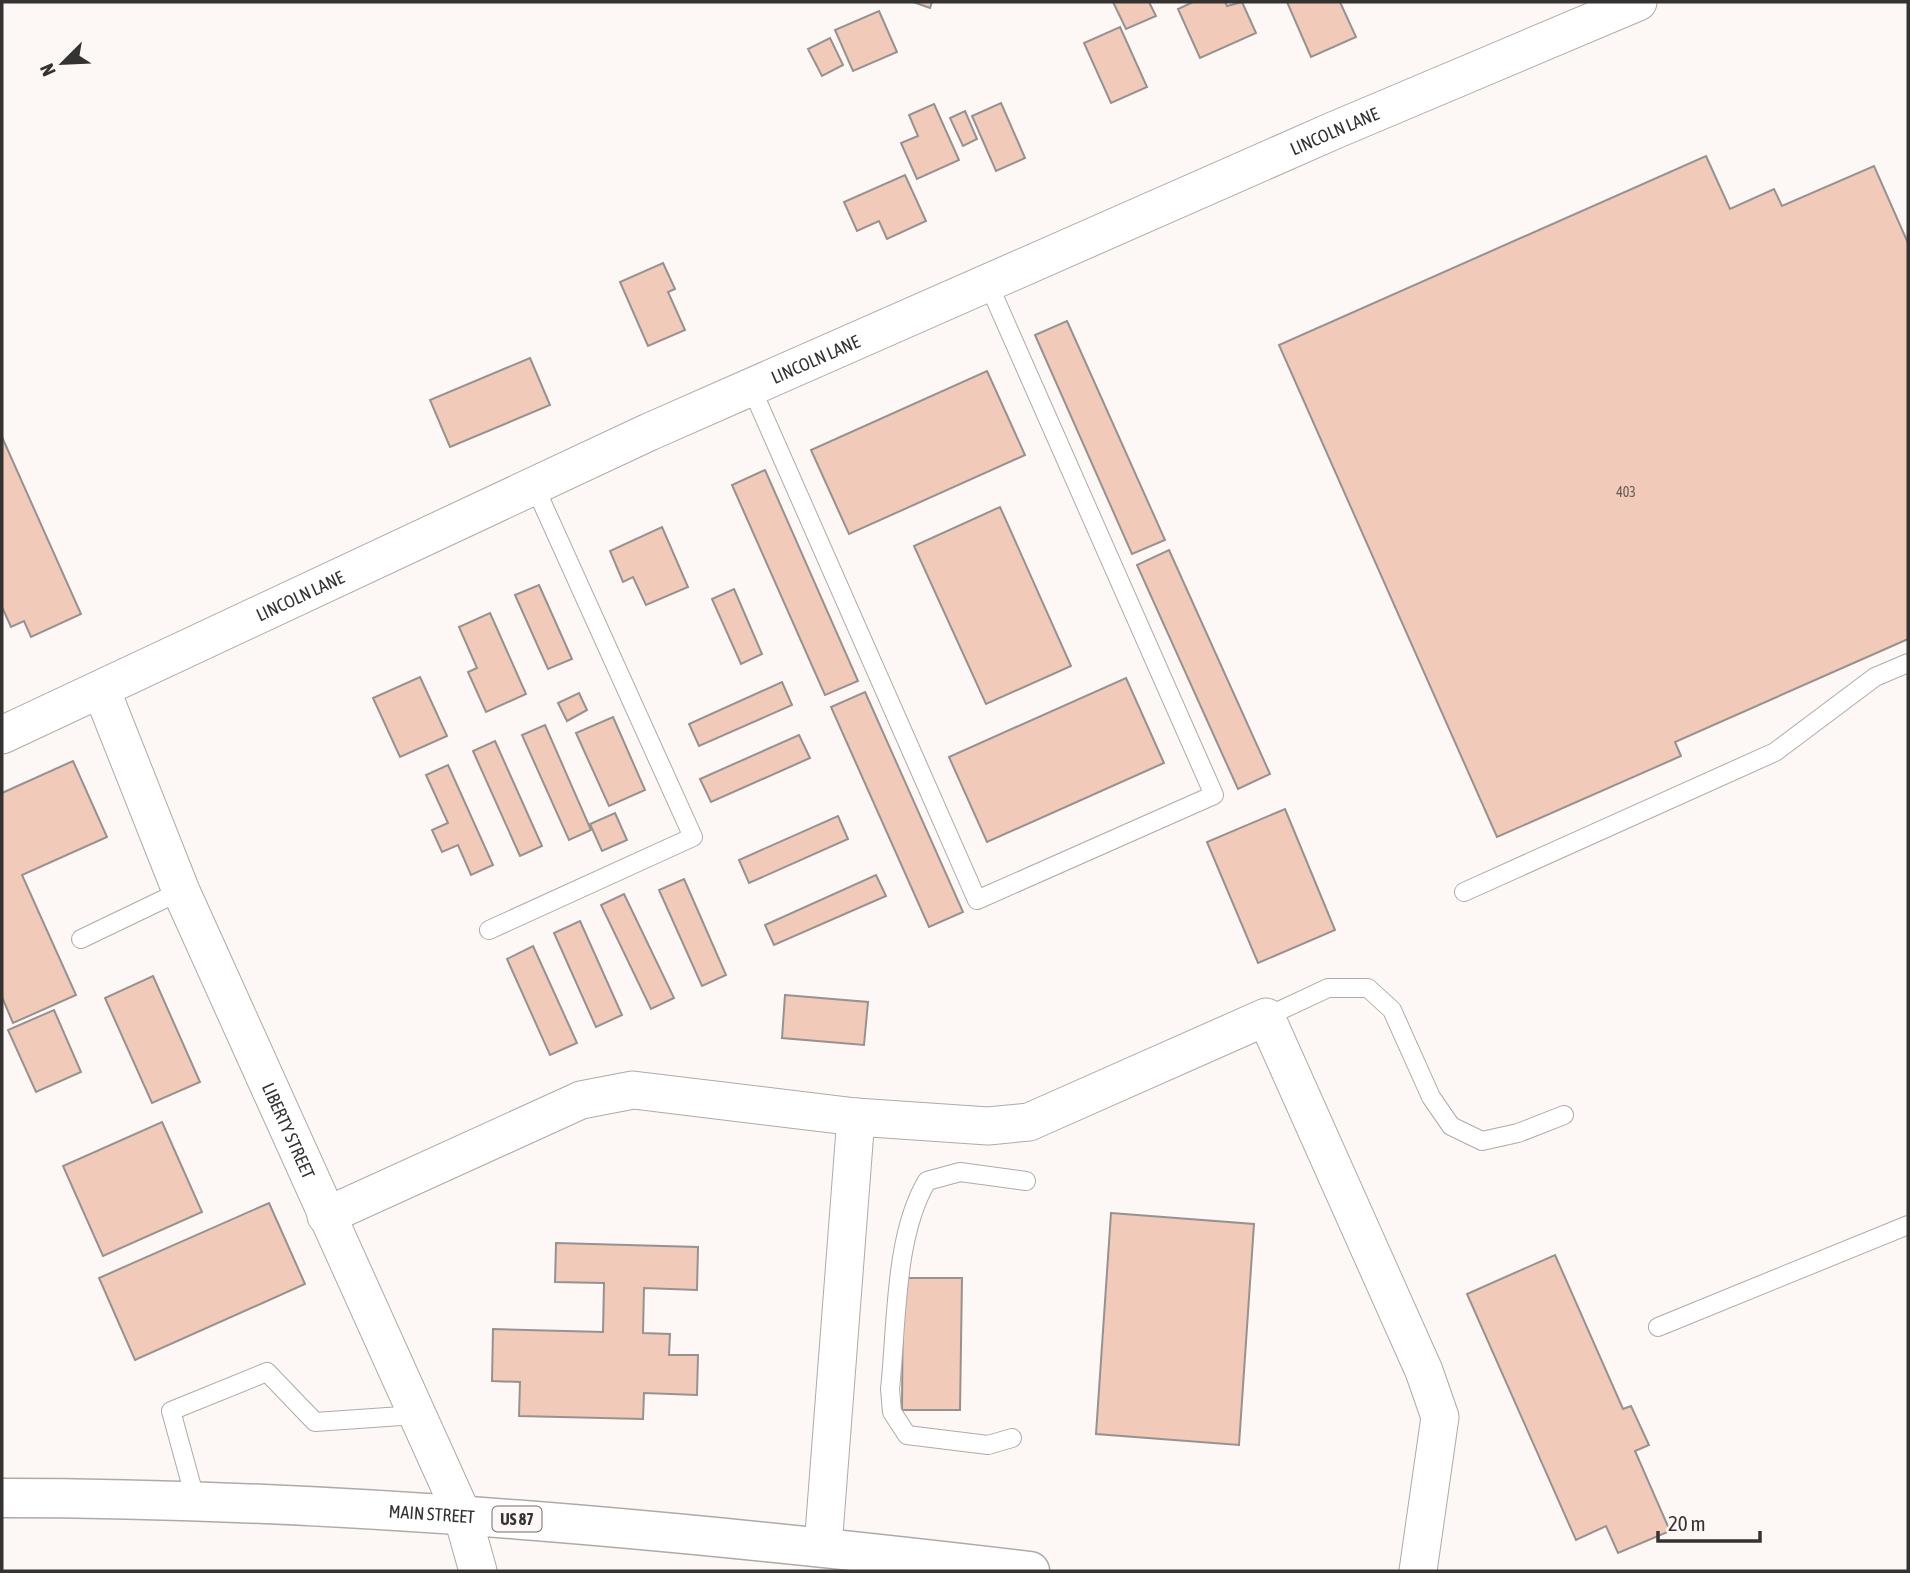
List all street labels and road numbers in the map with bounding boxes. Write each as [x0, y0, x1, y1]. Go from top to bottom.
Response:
street label: LINCOLN LANE [1287, 102, 1382, 159]
street label: LINCOLN LANE [768, 330, 863, 388]
street label: LINCOLN LANE [253, 566, 348, 625]
street label: LIBERTY STREET [258, 1079, 320, 1182]
street label: MAIN STREET [388, 1500, 476, 1527]
road number: US 87 [492, 1506, 542, 1532]

